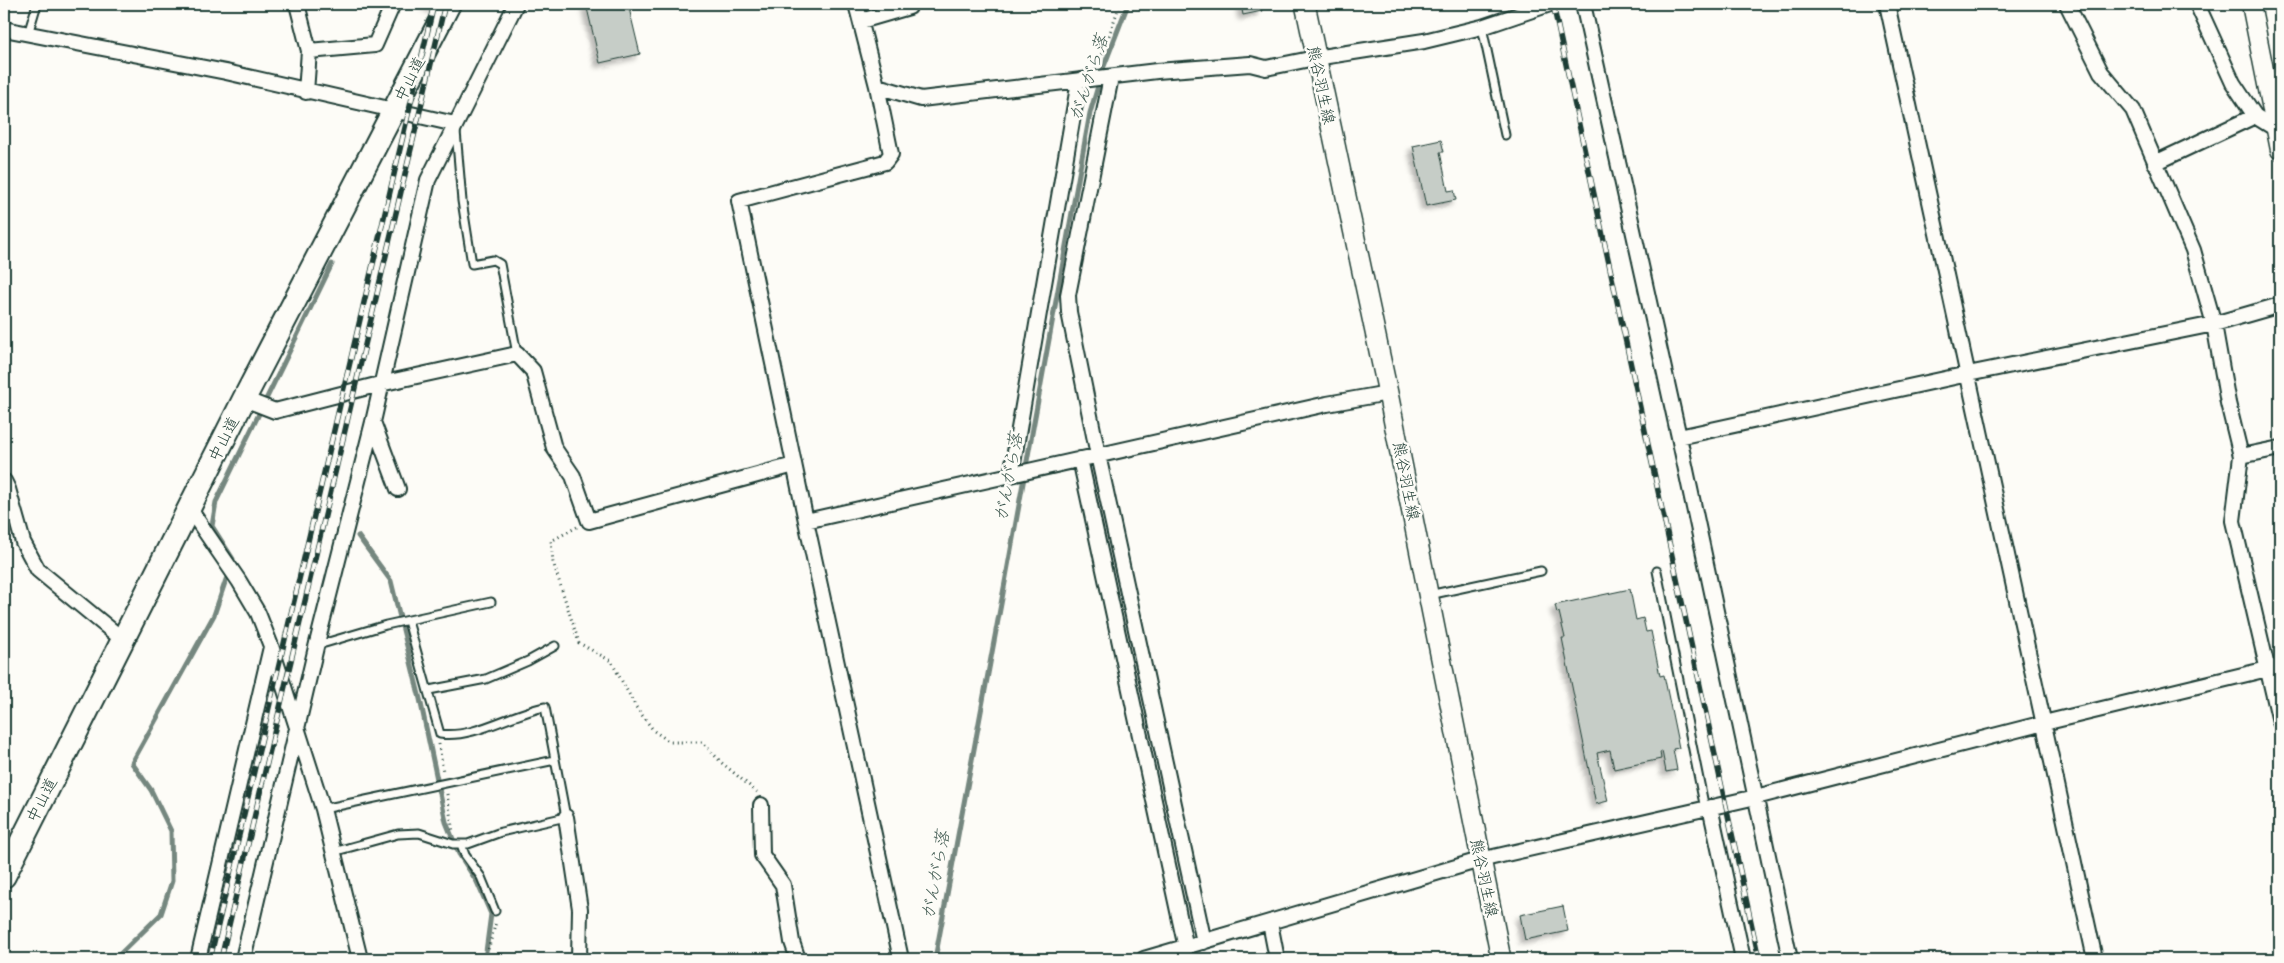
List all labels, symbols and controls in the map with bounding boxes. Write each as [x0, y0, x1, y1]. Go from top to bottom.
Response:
water label: がんがら落 [1064, 30, 1114, 124]
street label: 熊谷羽生線 [1303, 44, 1339, 126]
street label: 中山道 [390, 53, 430, 105]
street label: 中山道 [204, 413, 244, 465]
water label: がんがら落 [990, 429, 1028, 523]
street label: 熊谷羽生線 [1389, 440, 1423, 522]
street label: 中山道 [22, 774, 62, 826]
water label: がんがら落 [917, 827, 955, 921]
street label: 熊谷羽生線 [1466, 837, 1502, 919]

